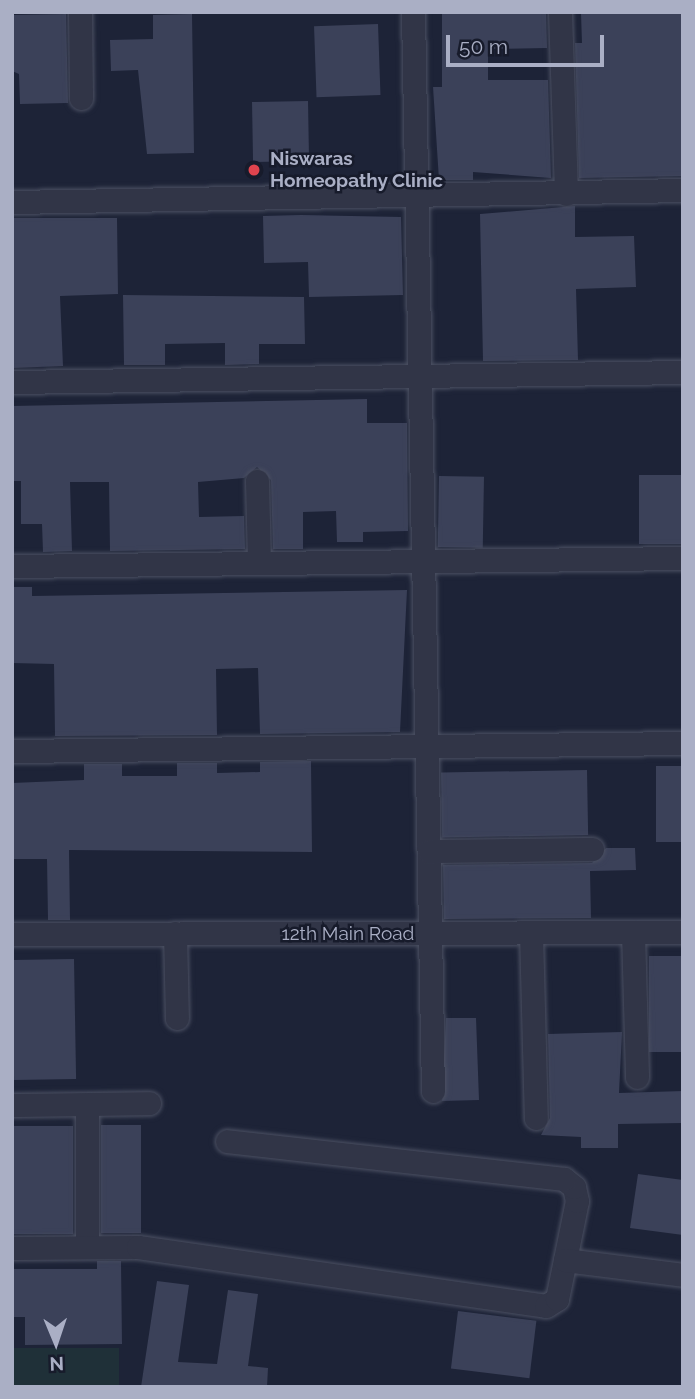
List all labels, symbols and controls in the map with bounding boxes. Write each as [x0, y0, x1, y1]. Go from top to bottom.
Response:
scale bar [450, 21, 608, 65]
text: 50 m [459, 34, 508, 59]
place label: Niswaras Homeopathy Clinic [270, 148, 443, 192]
marker: Niswaras Homeopathy Clinic [244, 160, 264, 180]
street label: 12th Main Road [282, 923, 414, 945]
north arrow [21, 1308, 91, 1378]
text: N [49, 1353, 64, 1375]

